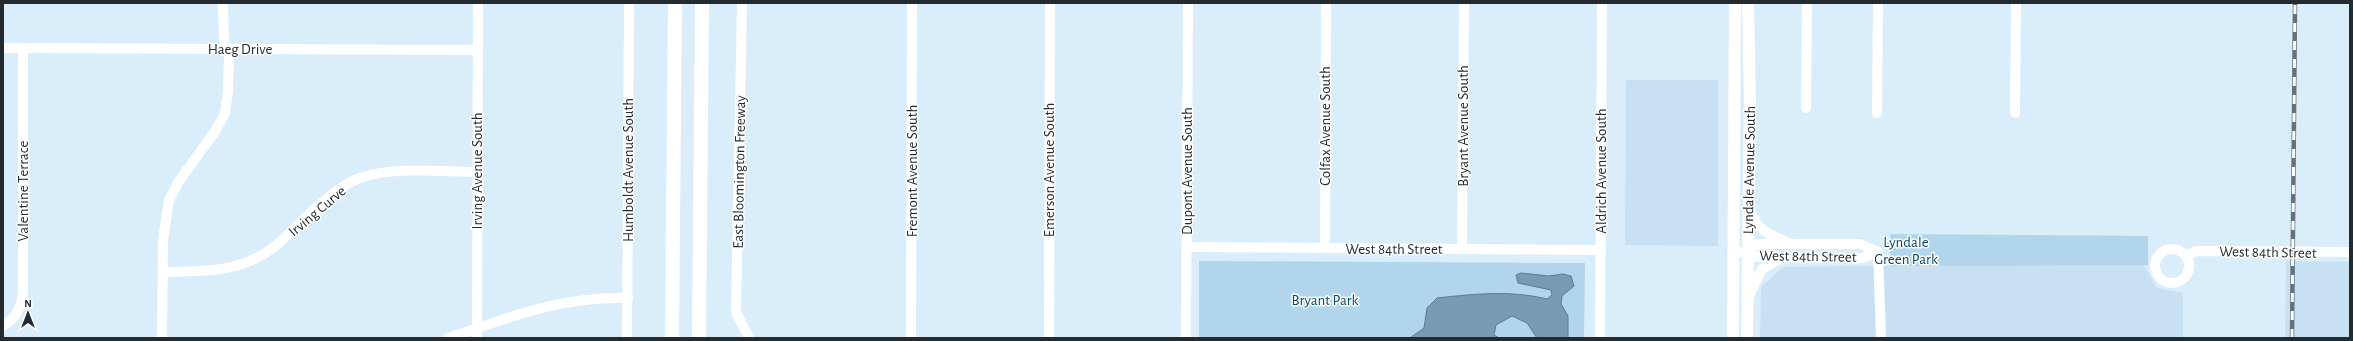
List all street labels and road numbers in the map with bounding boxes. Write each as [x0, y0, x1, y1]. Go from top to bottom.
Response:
street label: Haeg Drive [208, 42, 272, 57]
street label: Bryant Avenue South [1456, 65, 1471, 187]
street label: Colfax Avenue South [1318, 66, 1333, 186]
street label: East Bloomington Freeway [731, 95, 748, 249]
street label: Humboldt Avenue South [621, 98, 636, 242]
street label: Emerson Avenue South [1042, 103, 1057, 237]
street label: Fremont Avenue South [905, 105, 920, 237]
street label: Lyndale Avenue South [1741, 106, 1758, 234]
street label: Dupont Avenue South [1180, 107, 1195, 235]
street label: Aldrich Avenue South [1594, 108, 1609, 234]
street label: Irving Avenue South [470, 113, 485, 229]
street label: Valentine Terrace [16, 140, 31, 241]
street label: Irving Curve [286, 183, 349, 239]
street label: West 84th Street [1345, 242, 1443, 257]
street label: West 84th Street [2219, 244, 2317, 261]
street label: West 84th Street [1759, 248, 1857, 265]

